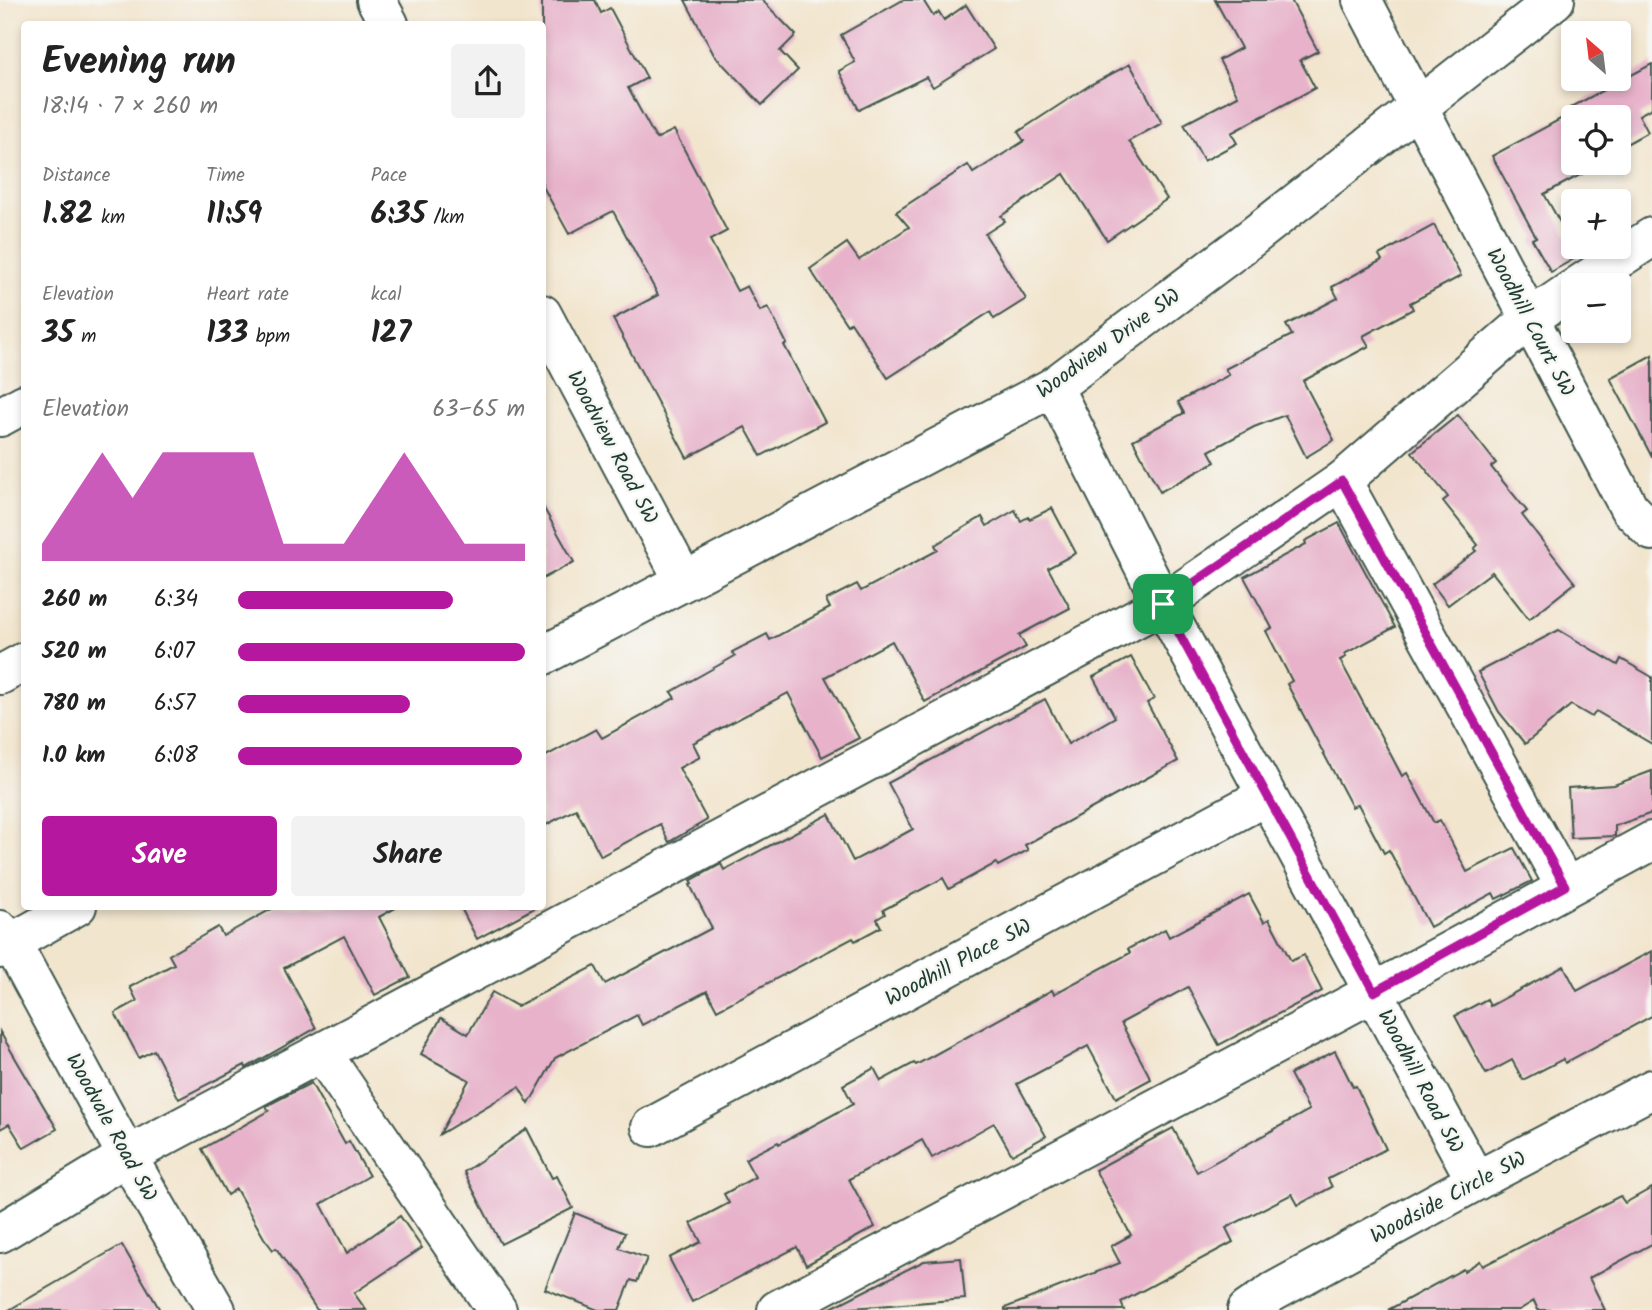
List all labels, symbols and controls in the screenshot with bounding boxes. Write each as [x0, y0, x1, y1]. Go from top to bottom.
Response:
north arrow [1561, 21, 1631, 91]
map controls [1561, 21, 1631, 343]
text: Evening run [42, 33, 236, 93]
button: share [451, 44, 525, 118]
text: 18:14 · 7 × 260 m [42, 89, 218, 125]
button: locate [1561, 105, 1631, 175]
text: Distance [42, 161, 110, 191]
text: Time [206, 161, 245, 191]
text: Pace [371, 161, 407, 191]
button: + [1561, 189, 1631, 259]
text: 1.82 [42, 191, 93, 239]
text: 11:59 [206, 191, 262, 239]
text: 6:35 [371, 191, 426, 239]
text: km [93, 203, 125, 233]
text: /km [426, 203, 464, 233]
street label: Woodhill Court SW [1477, 242, 1583, 403]
button: − [1561, 273, 1631, 343]
text: Elevation [42, 280, 114, 310]
text: Heart rate [206, 280, 289, 310]
text: kcal [371, 280, 402, 310]
street label: Woodview Drive SW [1030, 280, 1188, 408]
text: 35 [42, 310, 74, 358]
text: 133 [206, 310, 248, 358]
text: 127 [371, 310, 411, 358]
text: m [74, 322, 96, 352]
text: bpm [248, 322, 290, 352]
street label: Woodview Road SW [557, 365, 666, 530]
text: Elevation [42, 392, 129, 428]
text: 63–65 m [432, 392, 525, 428]
pin [1133, 574, 1193, 634]
text: 260 m [42, 582, 107, 618]
text: 6:34 [154, 582, 198, 618]
icon: arrive [1144, 585, 1182, 623]
text: 520 m [42, 634, 107, 670]
text: 6:07 [154, 634, 195, 670]
text: 780 m [42, 686, 106, 722]
text: 6:57 [154, 686, 195, 722]
text: 1.0 km [42, 738, 105, 774]
text: 6:08 [154, 738, 198, 774]
button: Save [42, 816, 277, 896]
button: Share [291, 816, 525, 896]
street label: Woodhill Place SW [879, 911, 1038, 1016]
street label: Woodhill Road SW [1368, 1004, 1472, 1160]
street label: Woodvale Road SW [56, 1047, 165, 1208]
street label: Woodside Circle SW [1365, 1143, 1533, 1253]

